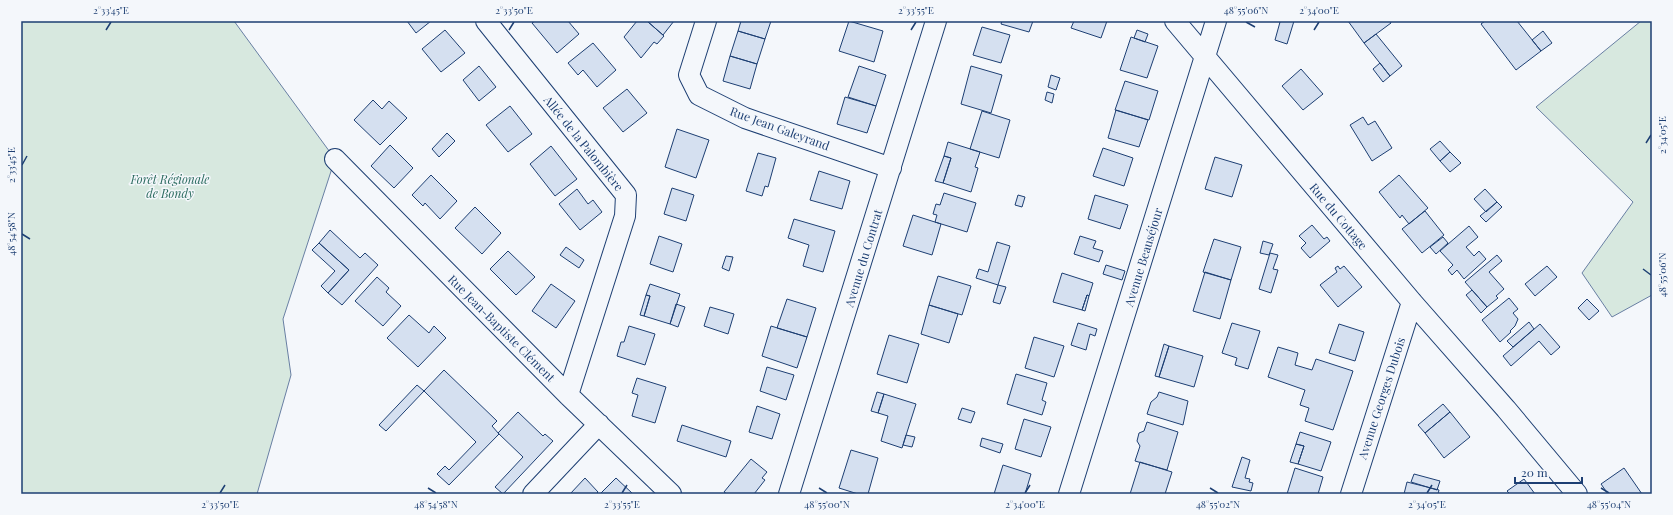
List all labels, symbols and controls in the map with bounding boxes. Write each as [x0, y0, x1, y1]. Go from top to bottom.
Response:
text: 2°33'45"E [93, 3, 129, 17]
text: 2°33'50"E [495, 3, 533, 17]
text: 2°33'55"E [898, 3, 934, 17]
text: 48°55'06"N [1224, 3, 1268, 17]
text: 2°34'00"E [1299, 3, 1339, 17]
street label: Allée de la Palombière [540, 91, 627, 194]
street label: Rue Jean Galeyrand [728, 103, 832, 153]
text: 2°34'05"E [1655, 116, 1669, 154]
text: 2°33'45"E [4, 147, 18, 183]
park label: Forêt Régionale de Bondy [130, 171, 209, 201]
street label: Rue du Cottage [1307, 180, 1371, 252]
street label: Avenue Beauséjour [1120, 205, 1166, 309]
street label: Avenue du Contrat [840, 206, 886, 310]
text: 48°54'58"N [4, 212, 18, 256]
text: 48°55'06"N [1655, 253, 1669, 297]
street label: Rue Jean-Baptiste Clément [445, 271, 560, 386]
street label: Avenue Georges Dubois [1353, 335, 1408, 462]
scale bar [1515, 459, 1582, 485]
text: 20 m [1521, 464, 1548, 480]
text: 2°33'50"E [201, 497, 239, 511]
text: 48°54'58"N [414, 497, 458, 511]
text: 2°33'55"E [604, 497, 640, 511]
text: 48°55'00"N [804, 497, 850, 511]
text: 2°34'00"E [1005, 497, 1045, 511]
text: 48°55'02"N [1196, 497, 1240, 511]
text: 2°34'05"E [1408, 497, 1446, 511]
text: 48°55'04"N [1587, 497, 1631, 511]

